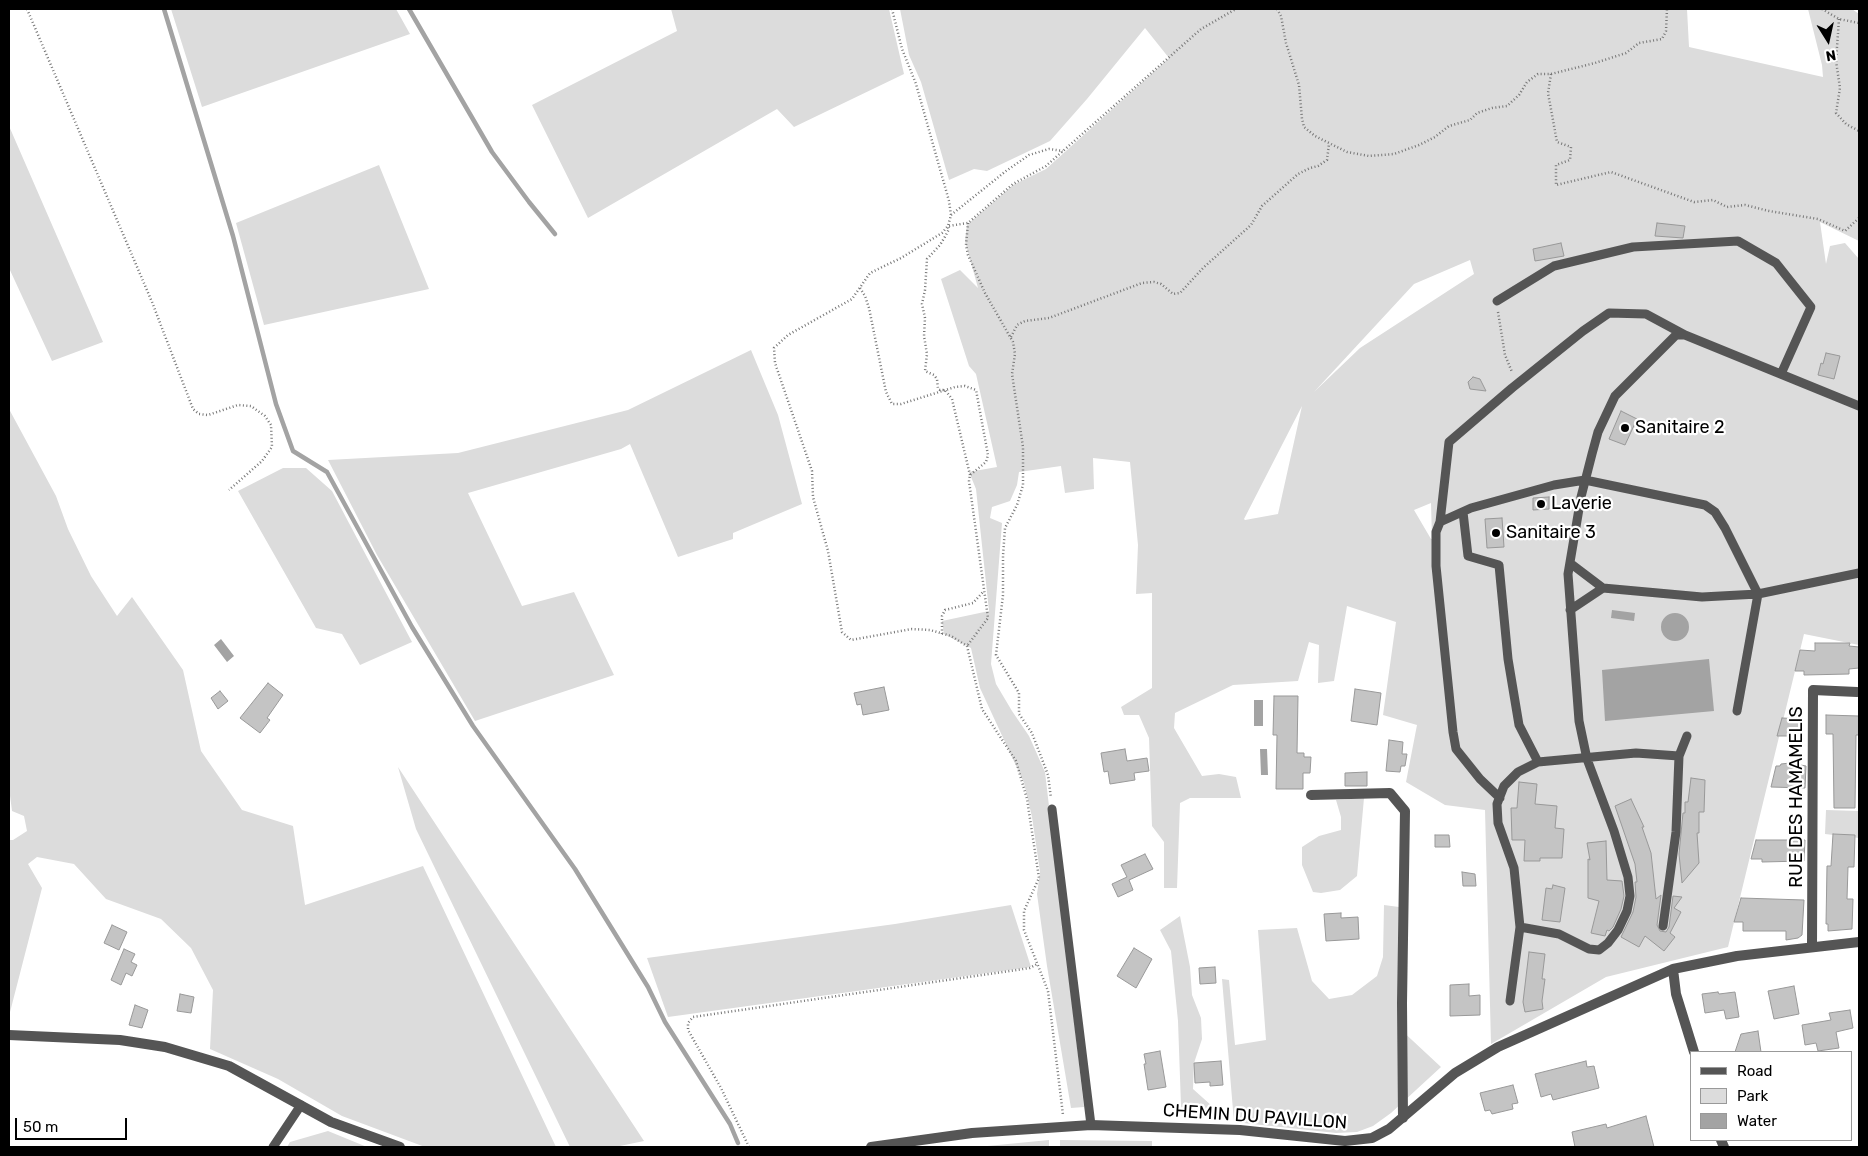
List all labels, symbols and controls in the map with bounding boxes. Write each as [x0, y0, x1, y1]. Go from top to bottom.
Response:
north arrow [1803, 15, 1853, 65]
text: N [1824, 46, 1837, 65]
place label: Sanitaire 2 [1635, 417, 1724, 439]
marker: Sanitaire 2 [1619, 422, 1631, 434]
place label: Laverie [1551, 493, 1612, 515]
marker: Laverie [1535, 498, 1547, 510]
place label: Sanitaire 3 [1506, 522, 1596, 544]
marker: Sanitaire 3 [1490, 527, 1502, 539]
street label: RUE DES HAMAMELIS [1786, 706, 1808, 888]
legend [1690, 1051, 1853, 1141]
text: Road [1737, 1062, 1773, 1080]
text: Park [1737, 1087, 1768, 1105]
street label: CHEMIN DU PAVILLON [1162, 1100, 1348, 1134]
scale bar [18, 1108, 130, 1140]
text: Water [1737, 1112, 1777, 1130]
text: 50 m [23, 1118, 58, 1136]

